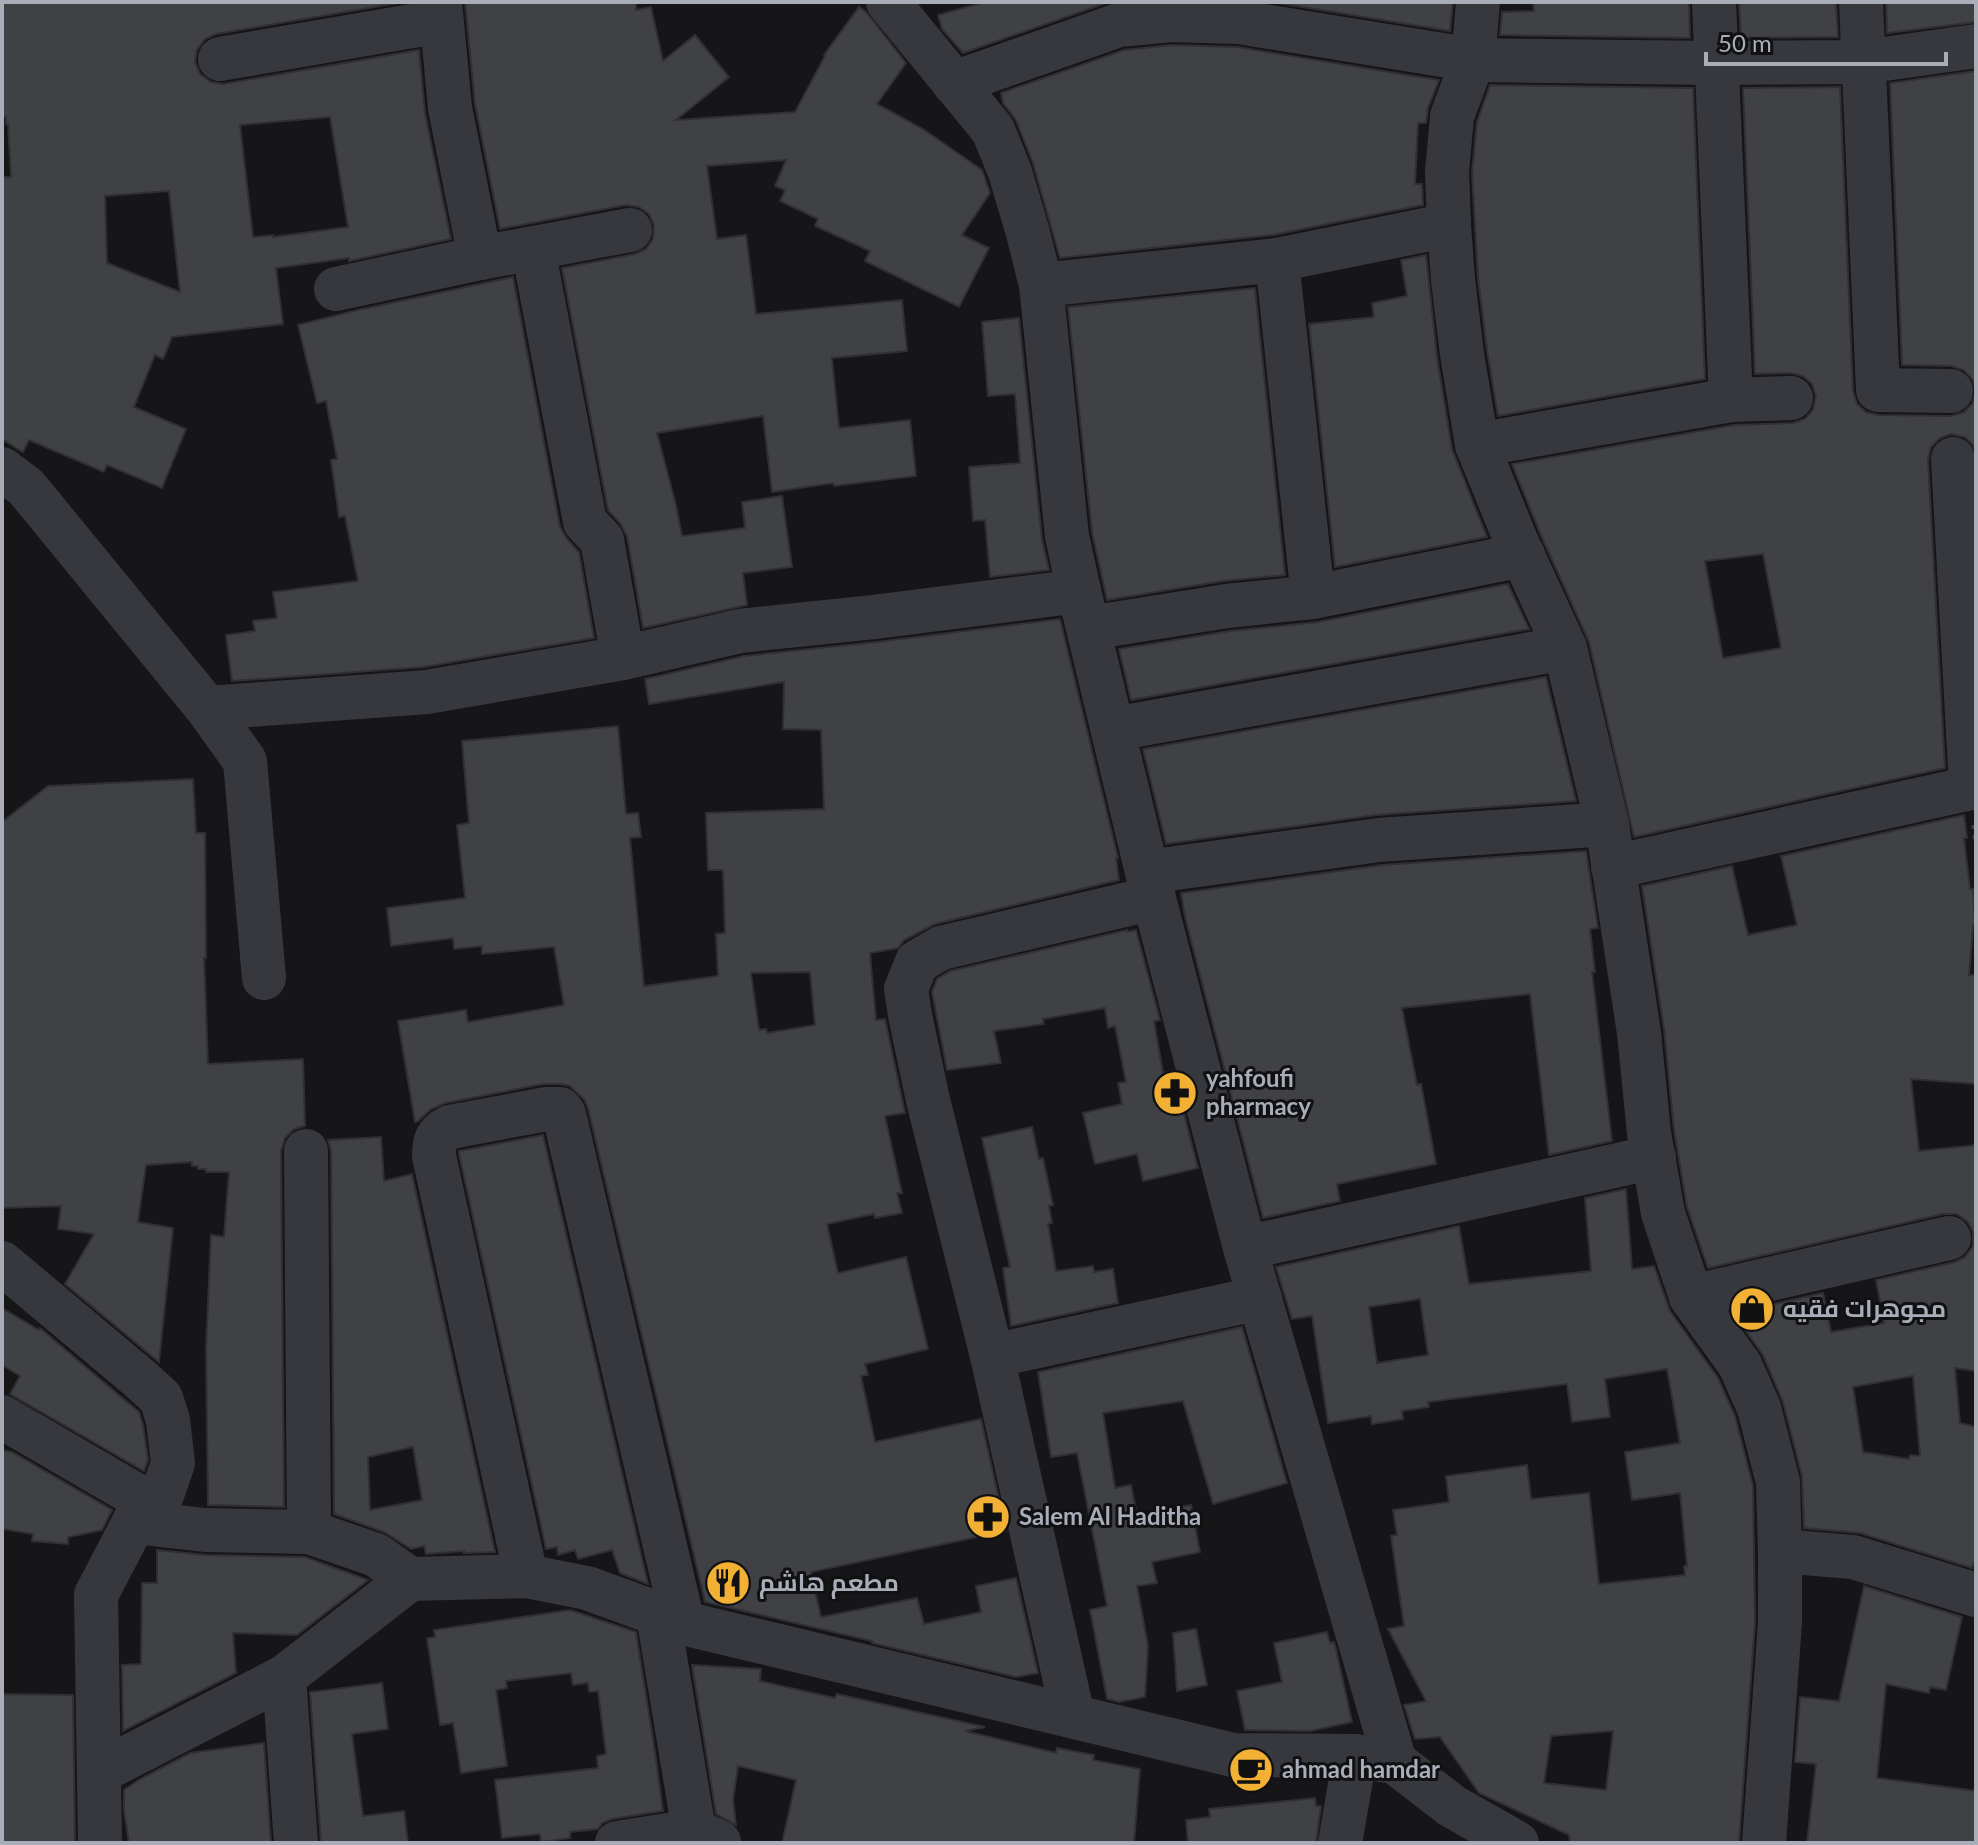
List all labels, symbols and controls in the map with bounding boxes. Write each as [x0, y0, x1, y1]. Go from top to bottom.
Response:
scale bar [1706, 16, 1946, 66]
text: 50 m [1718, 28, 1772, 57]
place label: yahfoufi pharmacy [1206, 1063, 1311, 1120]
pharmacy icon: yahfoufi pharmacy [1151, 1069, 1199, 1117]
shop icon: مجوهرات فقيه [1728, 1285, 1776, 1333]
place label: مجوهرات فقيه [1783, 1293, 1946, 1323]
pharmacy icon: Salem Al Haditha [964, 1493, 1012, 1541]
place label: Salem Al Haditha [1019, 1501, 1201, 1530]
restaurant icon: مطعم هاشم [704, 1559, 752, 1607]
place label: مطعم هاشم [759, 1567, 899, 1599]
cafe icon: ahmad hamdar [1227, 1746, 1275, 1794]
place label: ahmad hamdar [1282, 1754, 1440, 1783]

